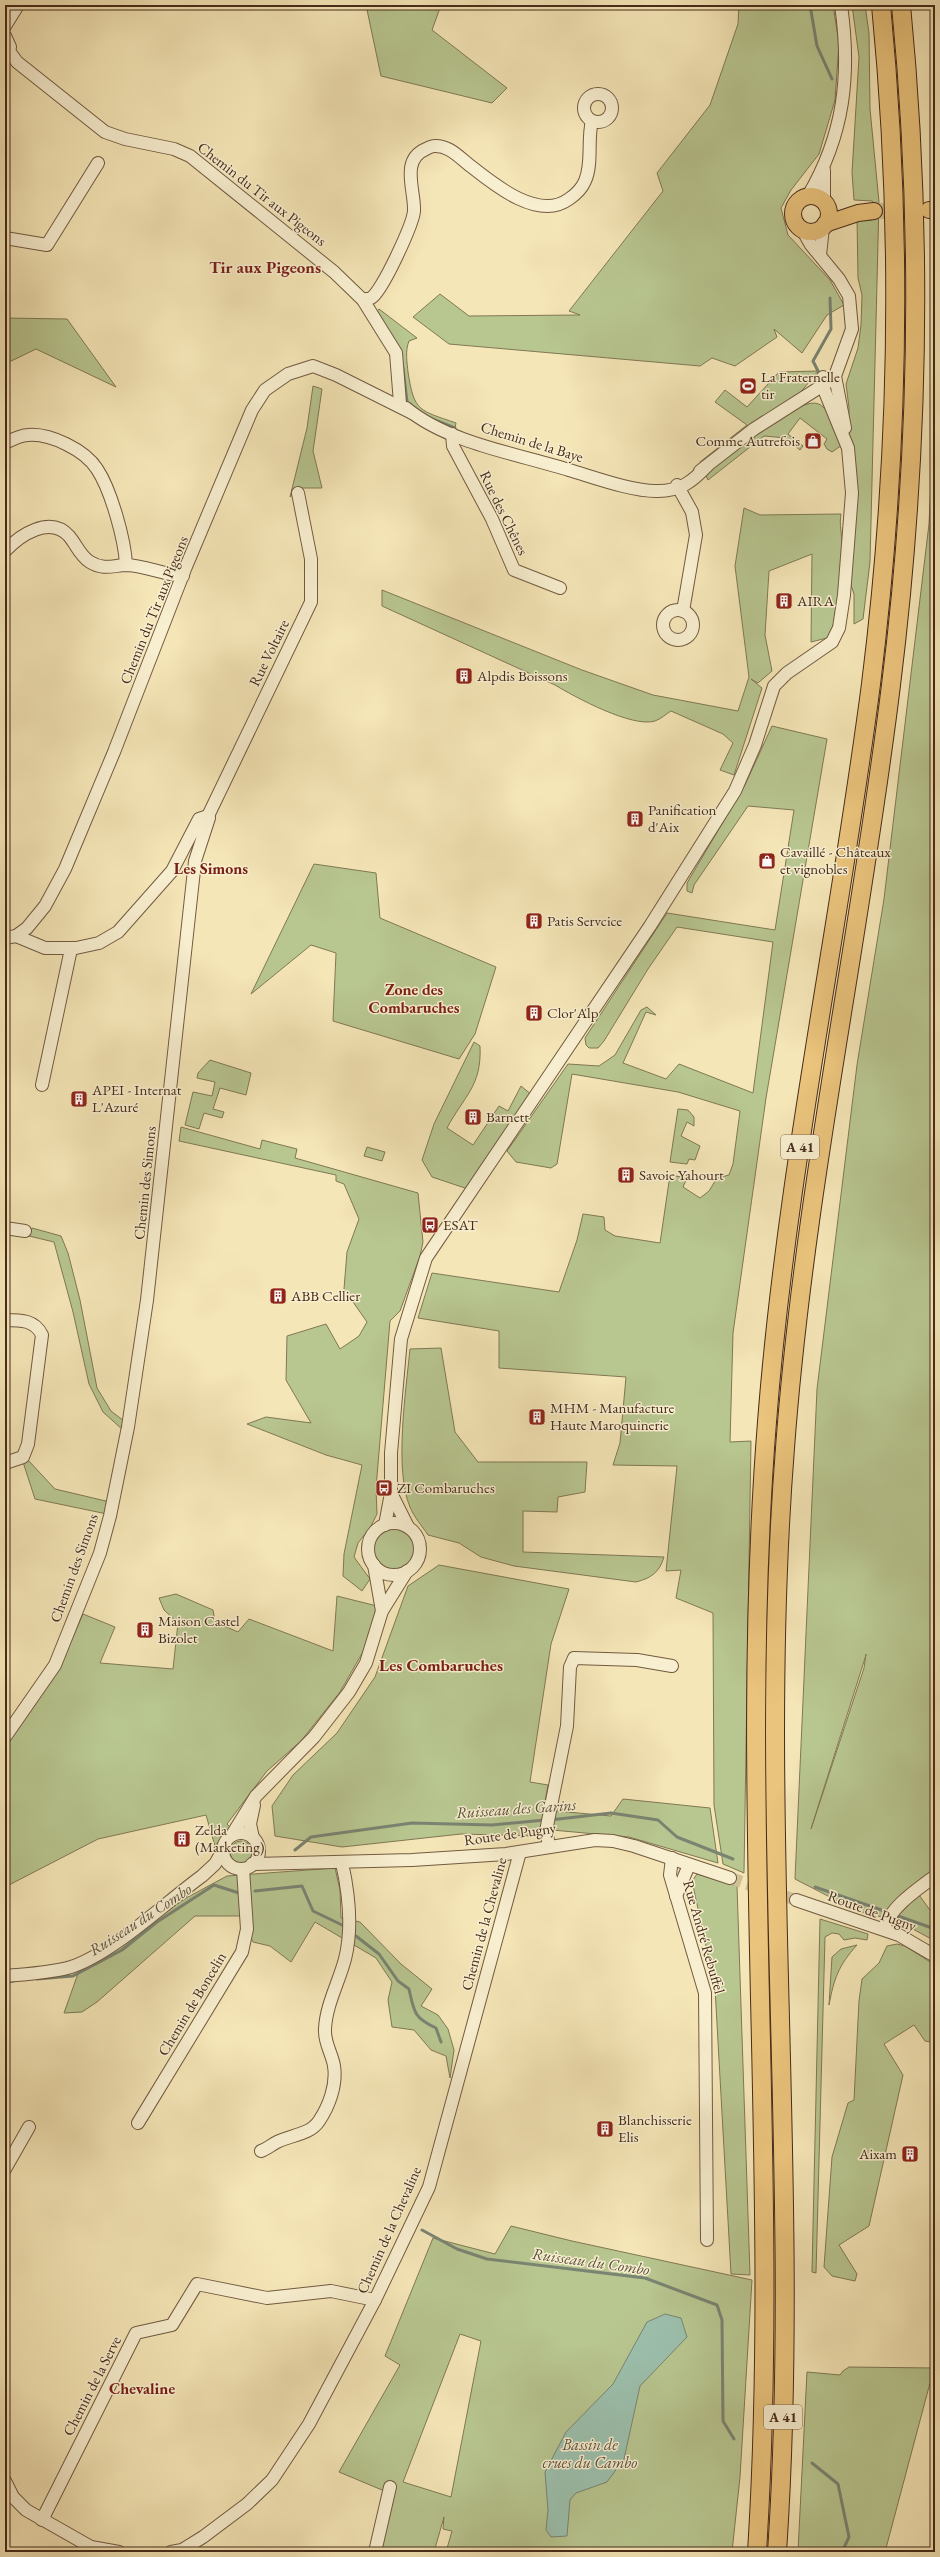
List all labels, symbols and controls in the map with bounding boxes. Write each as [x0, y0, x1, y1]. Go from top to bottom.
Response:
street label: Chemin du Tir aux Pigeons [194, 137, 331, 250]
district label: Tir aux Pigeons [209, 256, 321, 278]
place label: La Fraternelle tir [761, 367, 840, 403]
sports icon: La Fraternelle tir [738, 376, 758, 396]
street label: Chemin de la Baye [479, 417, 586, 466]
place label: Comme Autrefois [696, 431, 800, 450]
shop icon: Comme Autrefois [803, 431, 823, 451]
street label: Rue des Chênes [476, 467, 533, 558]
street label: Chemin du Tir aux Pigeons [115, 533, 192, 687]
building icon: AIRA [774, 591, 794, 611]
place label: AIRA [796, 591, 835, 610]
street label: Rue Voltaire [244, 616, 293, 689]
building icon: Alpdis Boissons [454, 666, 474, 686]
place label: Alpdis Boissons [476, 666, 568, 685]
place label: Panification d'Aix [648, 800, 717, 836]
building icon: Panification d'Aix [625, 809, 645, 829]
place label: Cavaillé - Châteaux et vignobles [780, 842, 891, 878]
shop icon: Cavaillé - Châteaux et vignobles [757, 851, 777, 871]
district label: Les Simons [174, 858, 248, 879]
building icon: Patis Servcice [524, 911, 544, 931]
place label: Patis Servcice [547, 911, 622, 930]
district label: Zone des Combaruches [369, 979, 460, 1018]
building icon: Clor'Alp [524, 1003, 544, 1023]
place label: Clor'Alp [547, 1003, 599, 1022]
place label: APEI - Internat L'Azuré [91, 1080, 182, 1116]
building icon: APEI - Internat L'Azuré [69, 1089, 89, 1109]
building icon: Barnett [463, 1107, 483, 1127]
place label: Barnett [486, 1107, 529, 1126]
street label: Chemin des Simons [129, 1125, 160, 1241]
road number: A 41 [781, 1135, 819, 1159]
building icon: Savoie Yahourt [616, 1165, 636, 1185]
place label: Savoie Yahourt [639, 1165, 724, 1184]
bus stop icon: ESAT [420, 1215, 440, 1235]
place label: ESAT [443, 1215, 478, 1234]
building icon: ABB Cellier [268, 1286, 288, 1306]
place label: ABB Cellier [290, 1286, 360, 1305]
place label: MHM - Manufacture Haute Maroquinerie [550, 1398, 674, 1434]
building icon: MHM - Manufacture Haute Maroquinerie [527, 1407, 547, 1427]
bus stop icon: ZI Combaruches [374, 1478, 394, 1498]
place label: ZI Combaruches [397, 1478, 495, 1497]
street label: Chemin des Simons [45, 1511, 102, 1625]
place label: Maison Castel Bizolet [158, 1611, 240, 1647]
building icon: Maison Castel Bizolet [135, 1620, 155, 1640]
district label: Les Combaruches [379, 1654, 503, 1676]
water label: Ruisseau des Garins [455, 1794, 577, 1823]
street label: Route de Pugny [463, 1818, 558, 1849]
place label: Zelda (Marketing) [195, 1820, 265, 1856]
building icon: Zelda (Marketing) [172, 1829, 192, 1849]
street label: Chemin de la Chevaline [457, 1855, 510, 1993]
water label: Ruisseau du Combo [85, 1878, 196, 1960]
street label: Rue André Rebuffel [679, 1878, 730, 1996]
street label: Route de Pugny [825, 1886, 919, 1935]
street label: Chemin de Boncelin [153, 1948, 230, 2059]
place label: Blanchisserie Elis [618, 2110, 692, 2146]
building icon: Blanchisserie Elis [595, 2119, 615, 2139]
place label: Aixam [858, 2144, 897, 2163]
building icon: Aixam [900, 2144, 920, 2164]
street label: Chemin de la Chevaline [352, 2163, 425, 2296]
water label: Ruisseau du Combo [531, 2243, 651, 2280]
street label: Chemin de la Serve [58, 2333, 125, 2439]
district label: Chevaline [109, 2378, 175, 2399]
road number: A 41 [764, 2405, 802, 2429]
water label: Bassin de crues du Cambo [543, 2434, 637, 2473]

